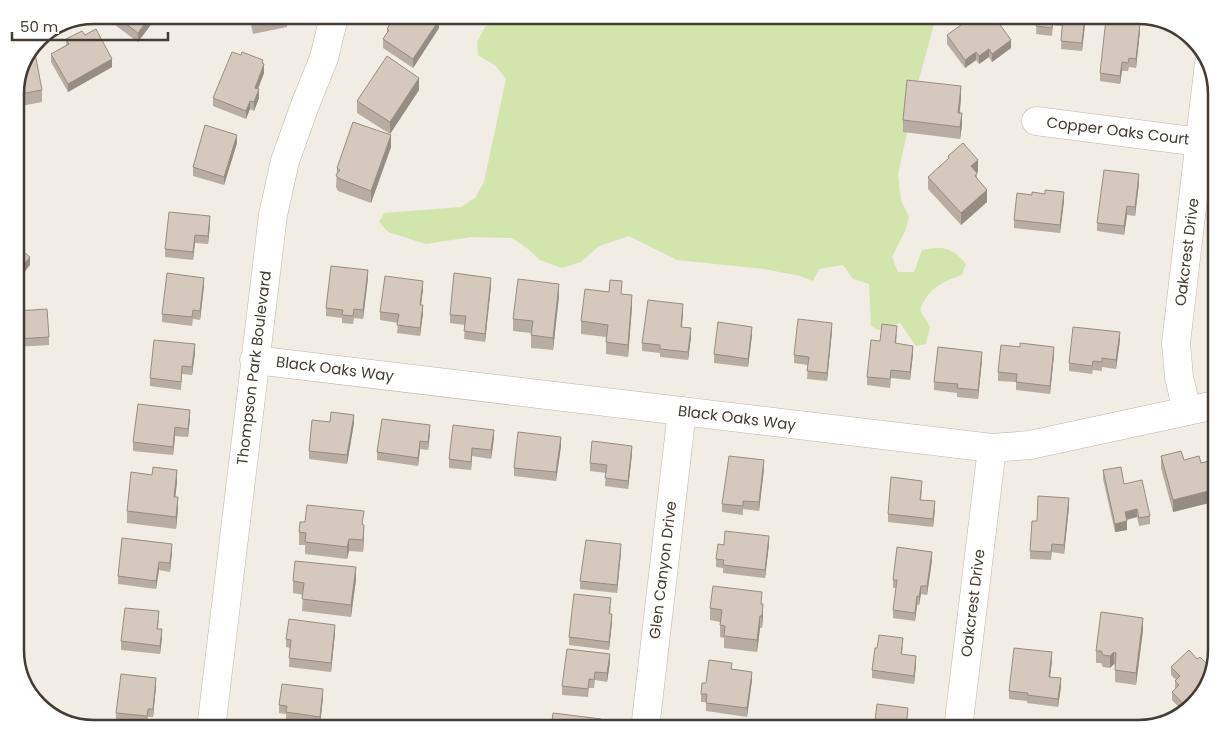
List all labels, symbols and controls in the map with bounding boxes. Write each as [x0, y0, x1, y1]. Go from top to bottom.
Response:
scale bar [12, 10, 169, 42]
text: 50 m [20, 16, 58, 37]
street label: Copper Oaks Court [1045, 111, 1191, 150]
street label: Oakcrest Drive [1169, 197, 1204, 307]
street label: Thompson Park Boulevard [231, 269, 276, 466]
street label: Black Oaks Way [275, 351, 396, 386]
street label: Black Oaks Way [677, 400, 798, 435]
street label: Glen Canyon Drive [644, 500, 681, 640]
street label: Oakcrest Drive [955, 548, 990, 658]

